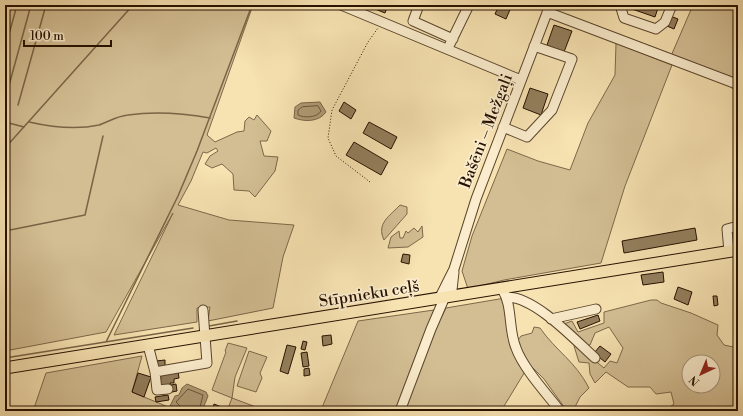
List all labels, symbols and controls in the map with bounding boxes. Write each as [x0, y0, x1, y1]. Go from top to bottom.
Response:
scale bar [24, 22, 111, 48]
text: 100 m [30, 29, 64, 44]
street label: Bašēni – Mežgaļi [455, 71, 517, 192]
street label: Stīpnieku ceļš [317, 276, 421, 312]
north arrow [681, 354, 721, 394]
text: N [687, 372, 703, 389]

